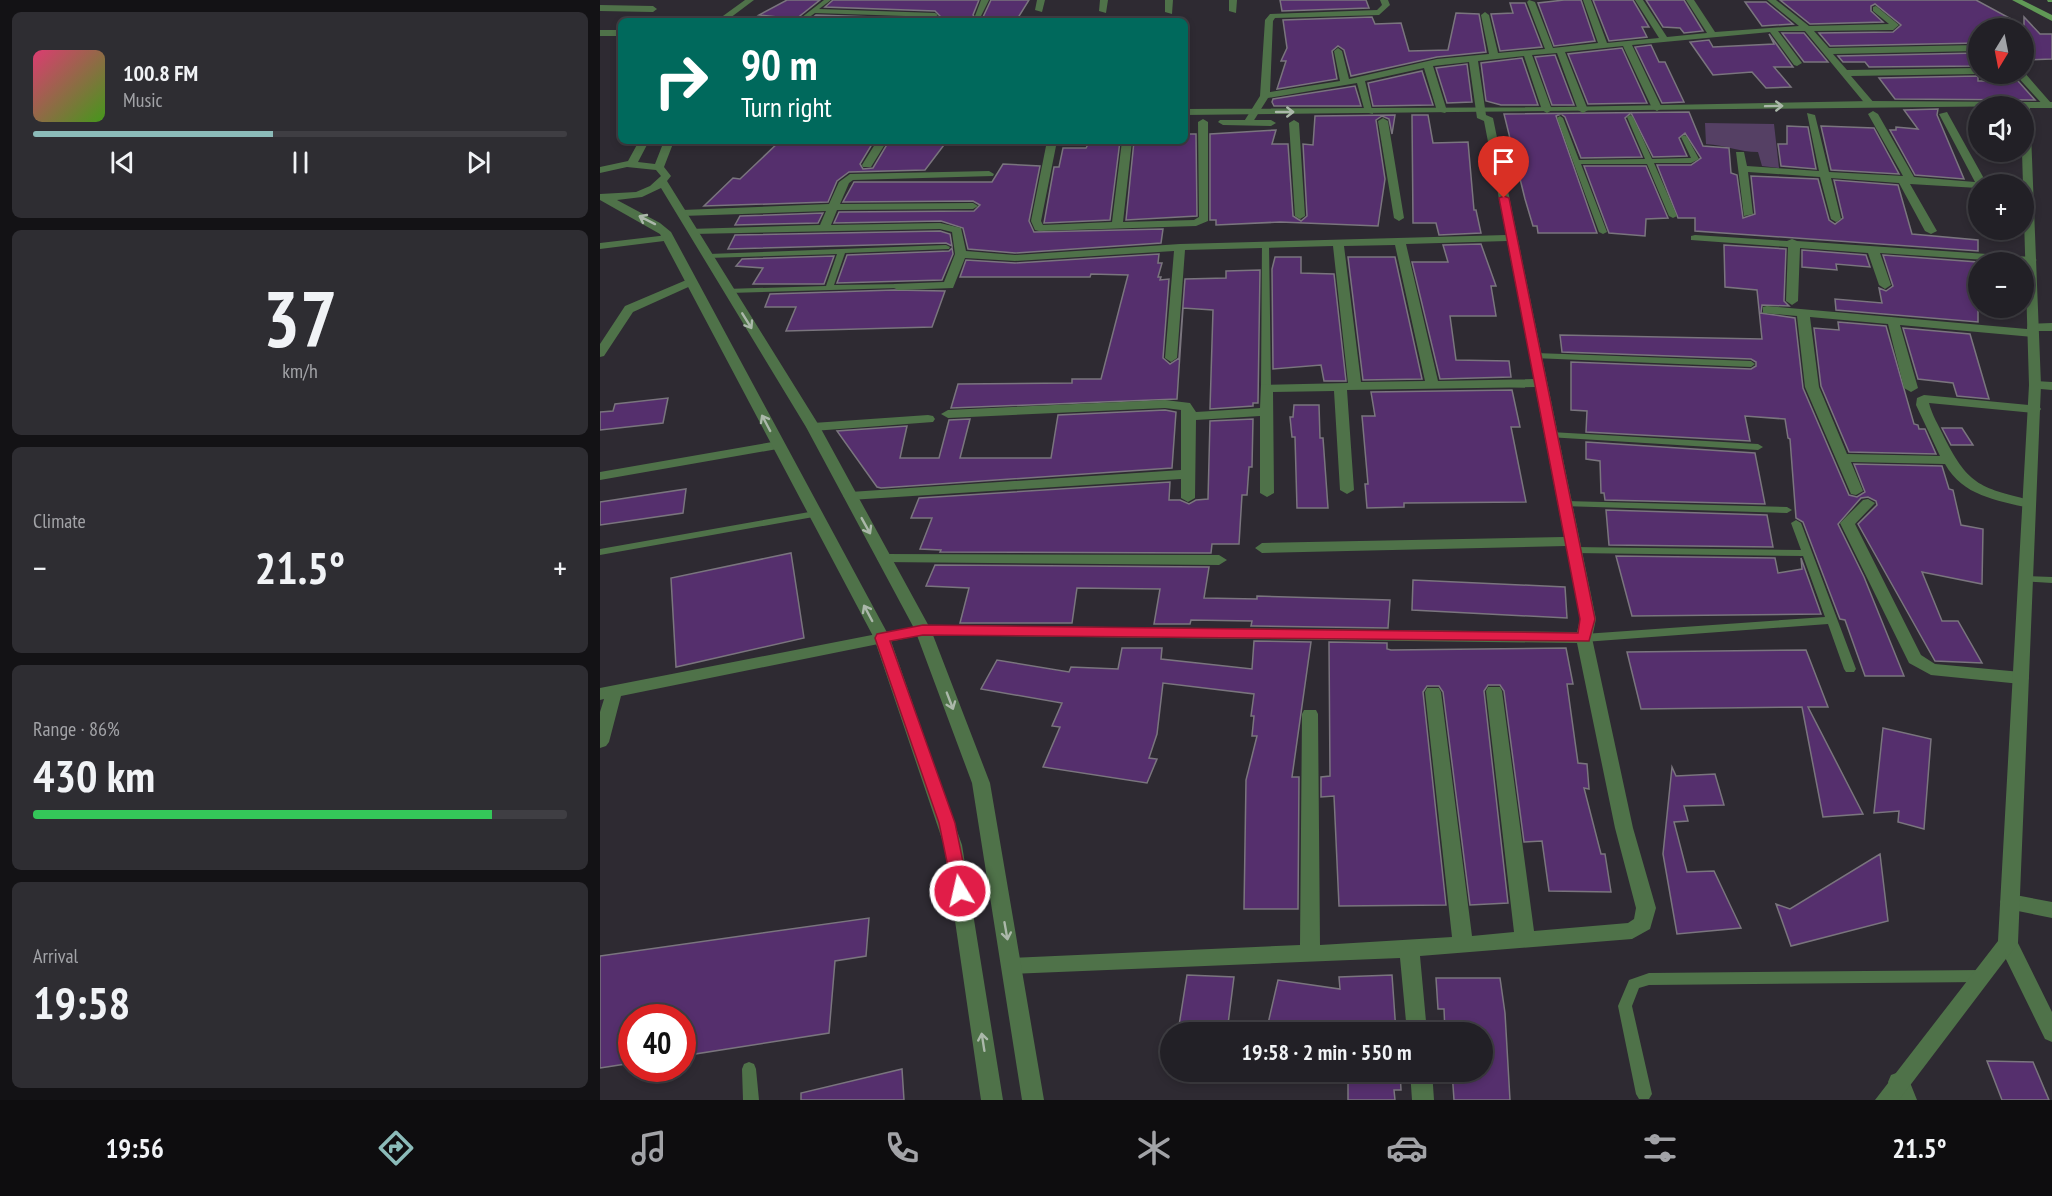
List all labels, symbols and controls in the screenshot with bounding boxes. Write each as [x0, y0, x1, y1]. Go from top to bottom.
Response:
north arrow [1968, 18, 2034, 84]
map controls [1968, 18, 2034, 318]
text: 90 m [741, 37, 818, 92]
icon: right [642, 42, 720, 120]
text: 100.8 FM [123, 59, 198, 87]
text: Music [123, 87, 163, 113]
text: Turn right [741, 90, 832, 124]
button: sound [1968, 96, 2034, 162]
one-way arrow [1764, 100, 1784, 112]
one-way arrow [1275, 106, 1295, 118]
pin [1478, 136, 1529, 198]
icon: arrive [1487, 145, 1520, 178]
icon: previous [106, 146, 139, 179]
icon: pause [284, 146, 317, 179]
icon: next [462, 146, 495, 179]
button: + [1968, 174, 2034, 240]
one-way arrow [639, 214, 657, 226]
button: − [1968, 252, 2034, 318]
text: 37 [263, 268, 337, 369]
one-way arrow [742, 312, 754, 329]
text: km/h [282, 358, 318, 384]
one-way arrow [760, 415, 772, 432]
text: Climate [33, 508, 86, 534]
one-way arrow [861, 517, 873, 534]
text: 21.5° [255, 538, 345, 596]
text: − [33, 546, 47, 589]
text: + [553, 546, 567, 589]
one-way arrow [862, 605, 874, 622]
one-way arrow [946, 691, 957, 710]
text: Range · 86% [33, 716, 120, 742]
text: 430 km [33, 746, 155, 804]
position arrow [928, 859, 992, 923]
one-way arrow [1001, 920, 1012, 940]
text: Arrival [33, 943, 78, 969]
text: 19:58 [33, 973, 130, 1031]
speed limit sign: 40 [618, 1004, 696, 1082]
one-way arrow [978, 1033, 989, 1053]
text: 19:58 · 2 min · 550 m [1241, 1038, 1412, 1066]
icon: directions [375, 1127, 417, 1169]
icon: music [628, 1127, 670, 1169]
icon: phone [881, 1127, 923, 1169]
icon: climate [1133, 1127, 1175, 1169]
icon: car [1386, 1127, 1428, 1169]
icon: filters [1639, 1127, 1681, 1169]
text: 19:56 [105, 1131, 164, 1165]
text: 21.5° [1892, 1131, 1946, 1165]

